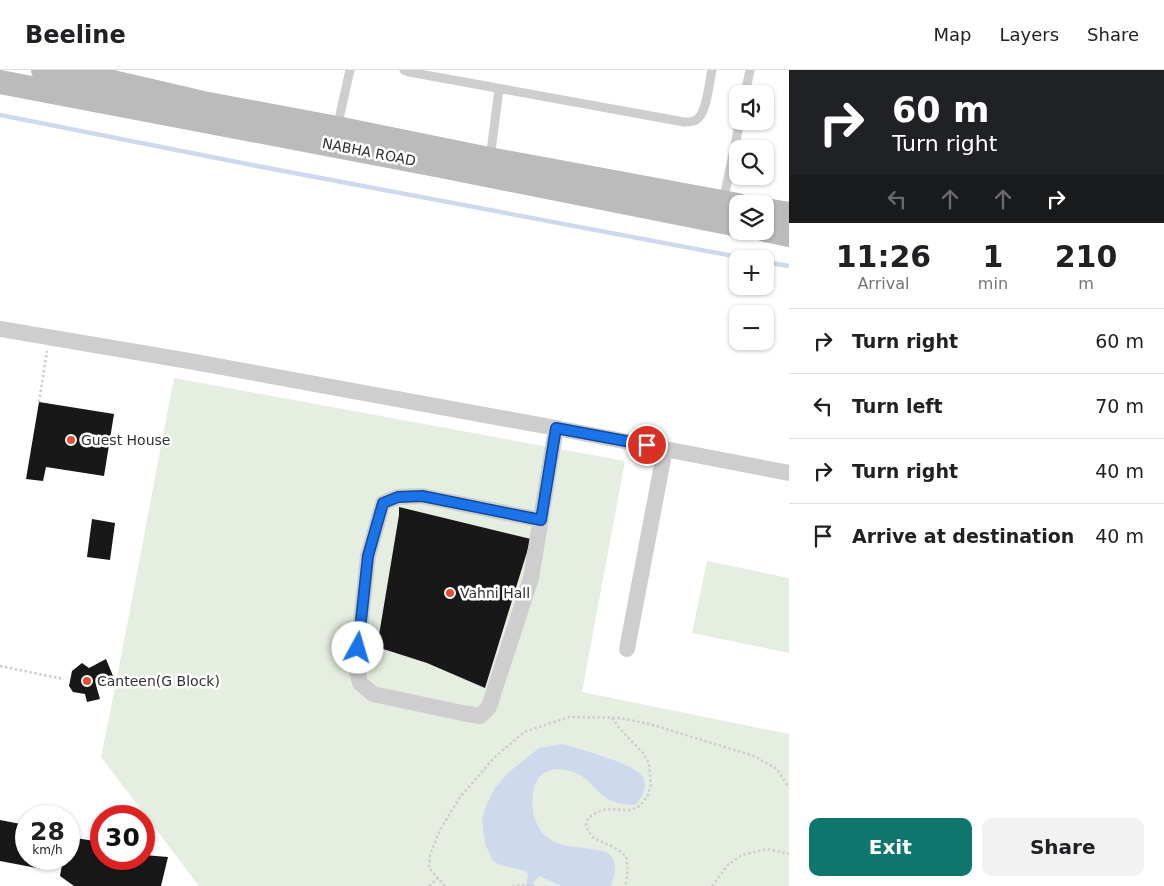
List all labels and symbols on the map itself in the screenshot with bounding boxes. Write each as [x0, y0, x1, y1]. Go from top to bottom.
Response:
street label: NABHA ROAD [321, 135, 417, 169]
pin [626, 424, 668, 466]
place label: Guest House [81, 432, 170, 448]
marker: Guest House [65, 434, 77, 446]
place label: Vahni Hall [460, 585, 530, 601]
marker: Vahni Hall [444, 587, 456, 599]
position arrow [331, 621, 383, 673]
place label: Canteen(G Block) [97, 673, 220, 689]
marker: Canteen(G Block) [81, 675, 93, 687]
speed limit sign: 30 [90, 805, 155, 870]

